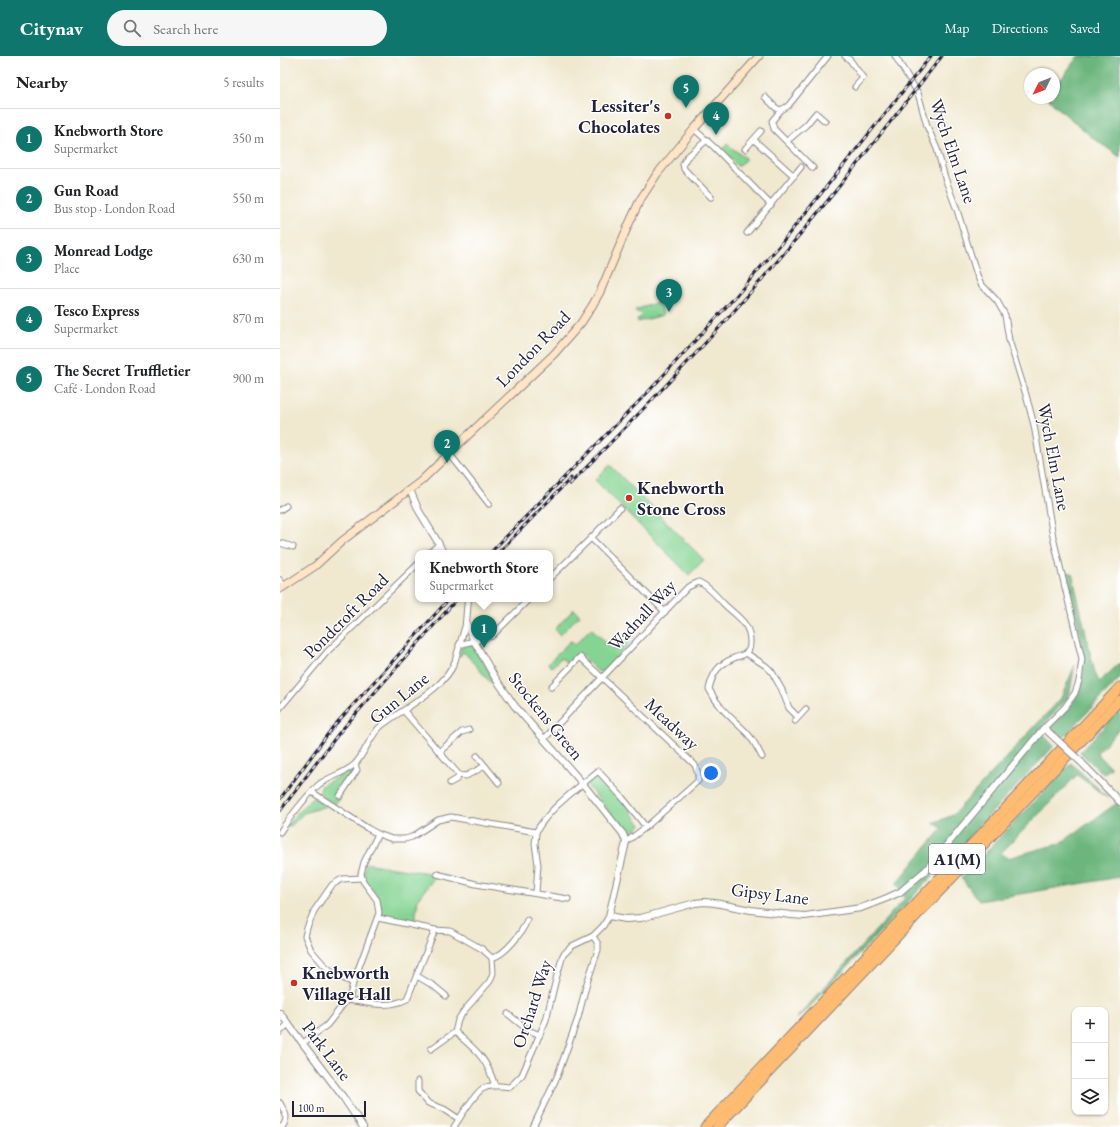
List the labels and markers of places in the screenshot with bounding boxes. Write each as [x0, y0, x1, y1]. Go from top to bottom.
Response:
pin: 5 [673, 75, 699, 108]
place label: Lessiter's Chocolates [578, 94, 660, 138]
pin: 4 [703, 102, 729, 135]
marker: Lessiter's Chocolates [663, 111, 673, 121]
pin: 3 [656, 279, 682, 312]
pin: 2 [434, 430, 460, 463]
place label: Knebworth Stone Cross [637, 476, 726, 520]
marker: Knebworth Stone Cross [624, 493, 634, 503]
pin: 1 [471, 615, 497, 648]
place label: Knebworth Village Hall [302, 961, 391, 1005]
marker: Knebworth Village Hall [289, 978, 299, 988]

